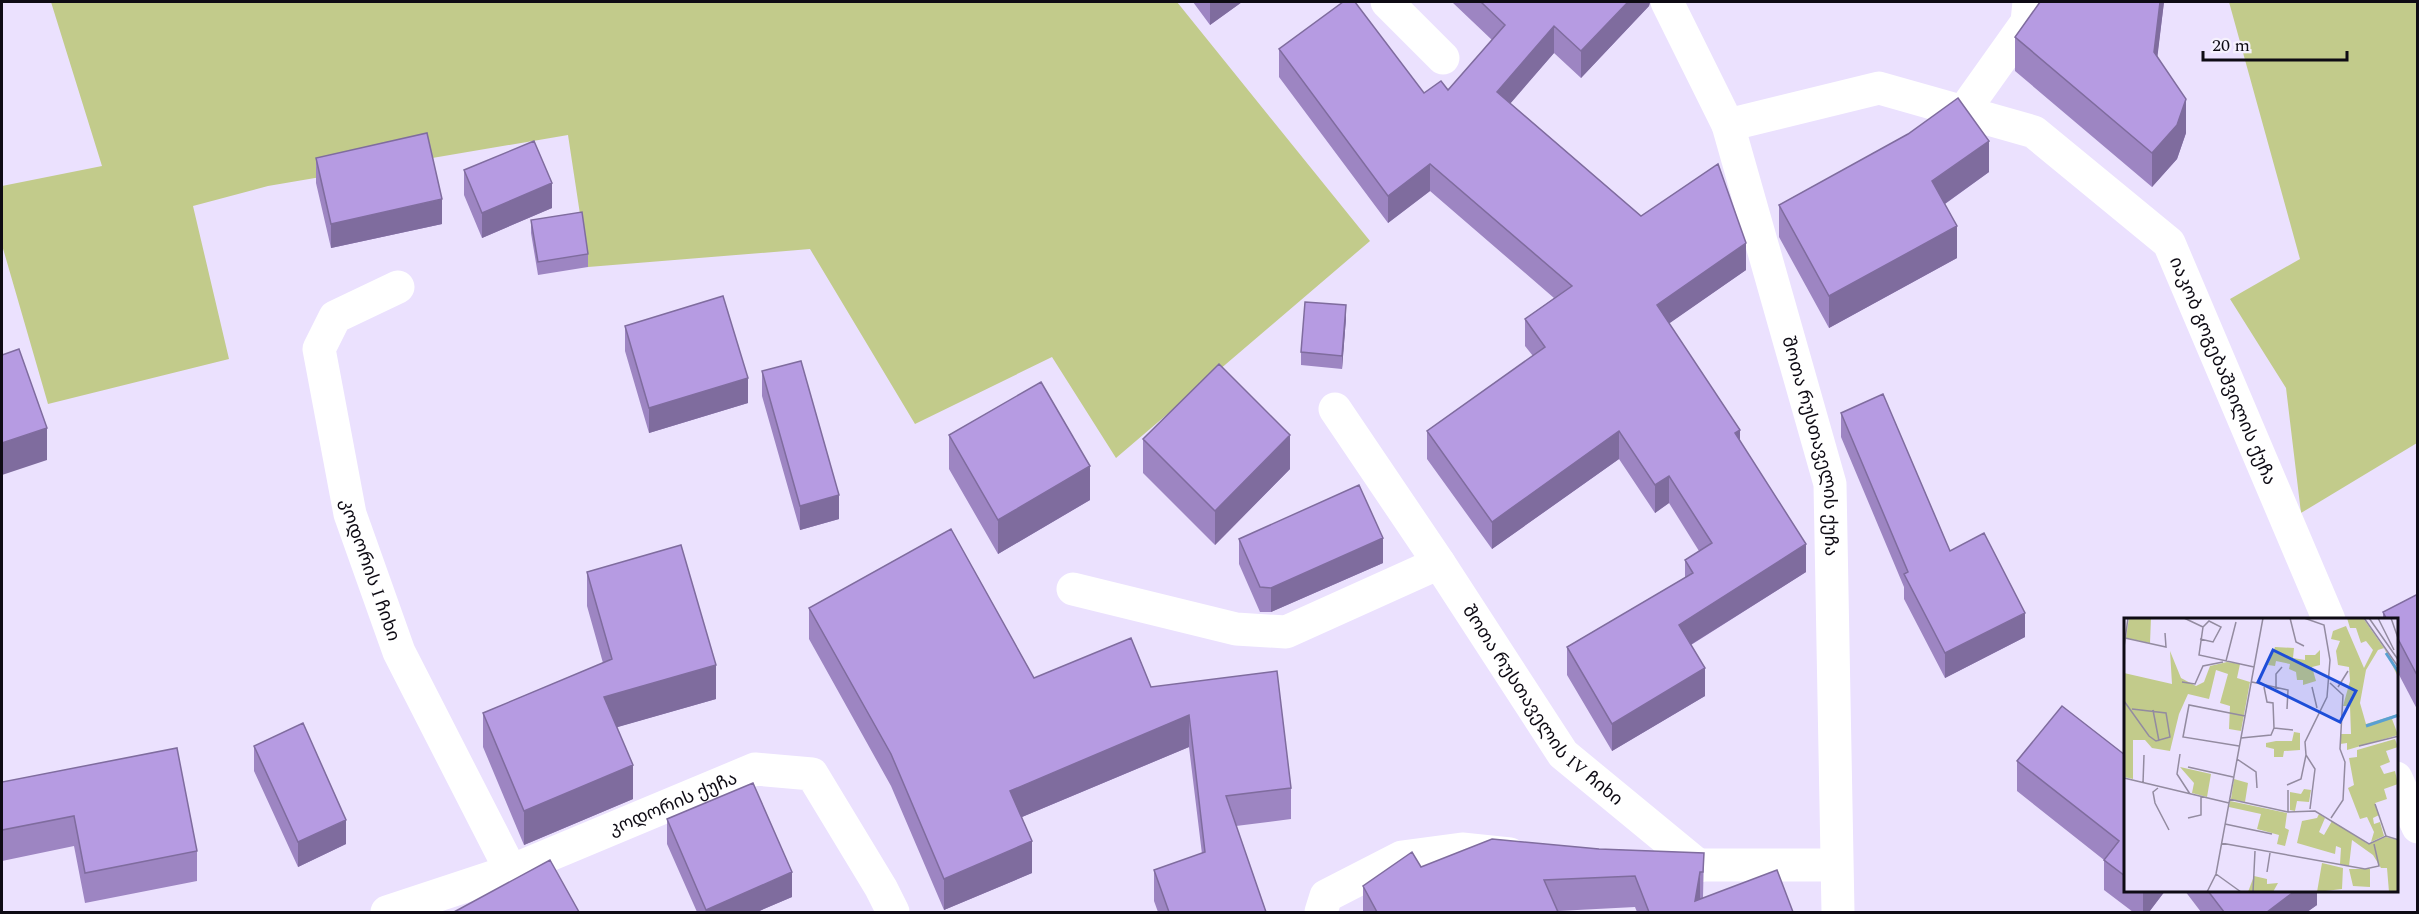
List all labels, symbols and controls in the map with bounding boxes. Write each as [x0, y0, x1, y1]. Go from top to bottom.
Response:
scale bar [2203, 24, 2347, 62]
text: 20 m [2212, 32, 2250, 59]
street label: იაკობ გოგებაშვილის ქუჩა [2163, 252, 2284, 489]
street label: შოთა რუსთაველის ქუჩა [1775, 333, 1845, 556]
street label: კოდორის I ჩიხი [334, 497, 408, 645]
street label: შოთა რუსთაველის IV ჩიხი [1456, 599, 1629, 812]
inset map [2124, 618, 2398, 893]
street label: კოდორის ქუჩა [604, 764, 741, 842]

